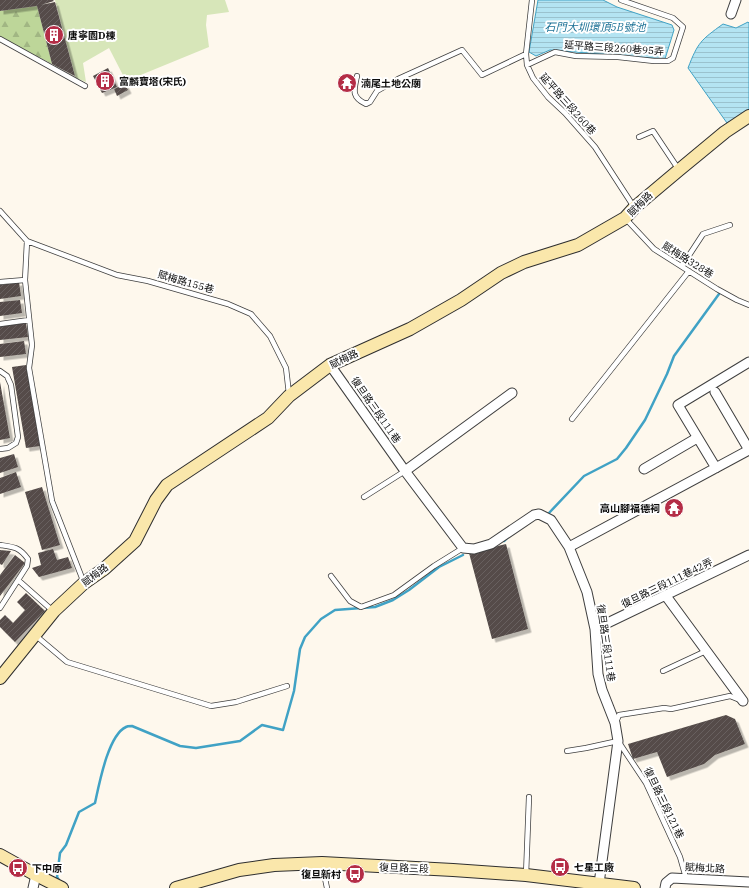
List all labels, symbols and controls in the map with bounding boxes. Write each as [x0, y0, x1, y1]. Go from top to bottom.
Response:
water label: 石門大圳環頂5B號池 [545, 20, 646, 34]
building icon: 唐寧園D棟 [43, 24, 65, 46]
place label: 唐寧園D棟 [68, 29, 116, 42]
street label: 延平路三段260巷95弄 [564, 38, 664, 58]
building icon: 富麟寶塔(宋氏) [94, 70, 116, 92]
street label: 延平路三段260巷 [537, 71, 599, 137]
temple icon: 湳尾土地公廟 [336, 72, 358, 94]
place label: 富麟寶塔(宋氏) [119, 75, 187, 88]
place label: 湳尾土地公廟 [361, 77, 421, 90]
street label: 賦梅路 [625, 189, 655, 219]
street label: 賦梅路328巷 [660, 239, 716, 281]
street label: 賦梅路155巷 [156, 268, 216, 296]
street label: 賦梅路 [328, 347, 360, 371]
street label: 復旦路三段111巷 [348, 374, 404, 446]
temple icon: 高山腳福德祠 [663, 497, 685, 519]
place label: 高山腳福德祠 [600, 502, 660, 515]
street label: 復旦路三段111巷42弄 [619, 555, 715, 611]
street label: 賦梅路 [79, 561, 111, 589]
street label: 復旦路三段111巷 [594, 603, 618, 683]
street label: 復旦路三段121巷 [641, 765, 687, 841]
bus stop icon: 七星工廠 [549, 856, 571, 878]
bus stop icon: 下中原 [7, 857, 29, 879]
street label: 賦梅北路 [685, 860, 725, 876]
street label: 復旦路三段 [379, 861, 429, 875]
place label: 七星工廠 [574, 861, 614, 874]
place label: 下中原 [32, 862, 62, 875]
bus stop icon: 復旦新村 [344, 863, 366, 885]
place label: 復旦新村 [301, 868, 341, 881]

